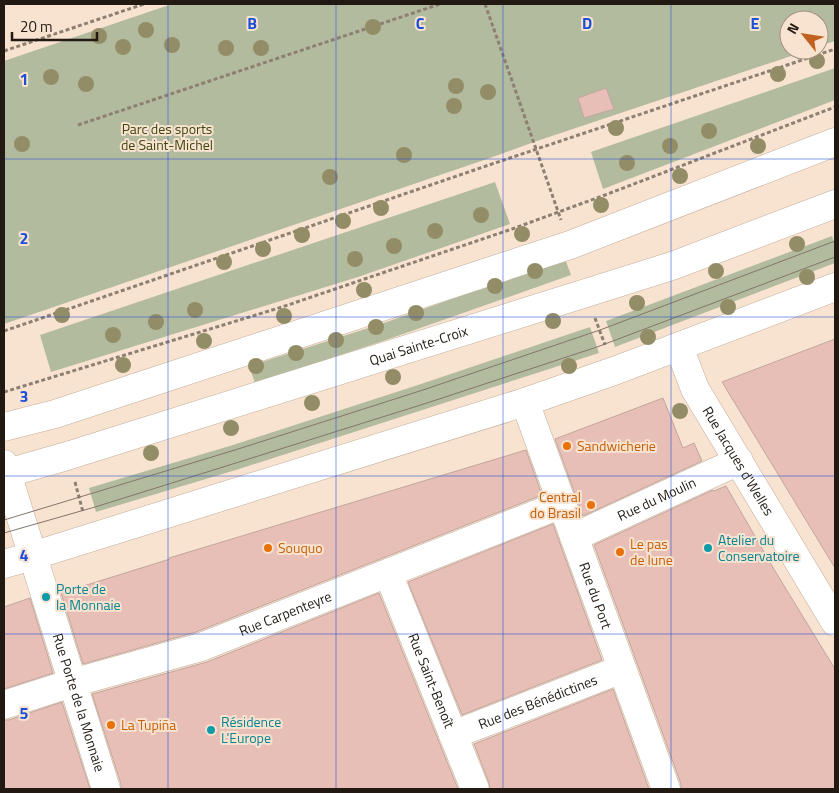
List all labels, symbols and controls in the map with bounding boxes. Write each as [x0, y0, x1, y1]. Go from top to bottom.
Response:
scale bar [12, 10, 98, 42]
north arrow [779, 10, 829, 60]
text: B [247, 11, 257, 35]
text: C [416, 11, 425, 35]
text: D [582, 11, 592, 35]
text: E [751, 11, 760, 35]
text: 20 m [20, 15, 53, 38]
text: N [781, 19, 804, 38]
text: 1 [20, 67, 28, 91]
park label: Parc des sports de Saint-Michel [121, 118, 213, 155]
text: 2 [20, 226, 28, 250]
street label: Quai Sainte-Croix [366, 320, 471, 370]
text: 3 [20, 384, 28, 408]
street label: Rue Jacques d'Welles [698, 402, 780, 520]
place label: Sandwicherie [577, 435, 656, 456]
marker: Sandwicherie [561, 440, 573, 452]
street label: Rue du Moulin [614, 471, 699, 526]
place label: Central do Brasil [530, 486, 581, 523]
marker: Central do Brasil [585, 499, 597, 511]
place label: Atelier du Conservatoire [718, 529, 800, 566]
place label: Le pas de lune [630, 533, 673, 570]
place label: Souquo [278, 537, 323, 558]
marker: Souquo [262, 542, 274, 554]
marker: Atelier du Conservatoire [702, 542, 714, 554]
text: 4 [20, 543, 29, 567]
marker: Le pas de lune [614, 546, 626, 558]
street label: Rue du Port [574, 559, 618, 632]
place label: Porte de la Monnaie [56, 578, 121, 615]
street label: Rue Carpenteyre [236, 585, 335, 641]
marker: Porte de la Monnaie [40, 591, 52, 603]
street label: Rue Saint-Benoît [403, 630, 460, 731]
street label: Rue Porte de la Monnaie [48, 631, 111, 774]
street label: Rue des Bénédictines [475, 669, 600, 734]
text: 5 [20, 701, 29, 725]
place label: Résidence L'Europe [221, 711, 281, 748]
place label: La Tupiña [121, 714, 176, 735]
marker: La Tupiña [105, 719, 117, 731]
marker: Résidence L'Europe [205, 724, 217, 736]

